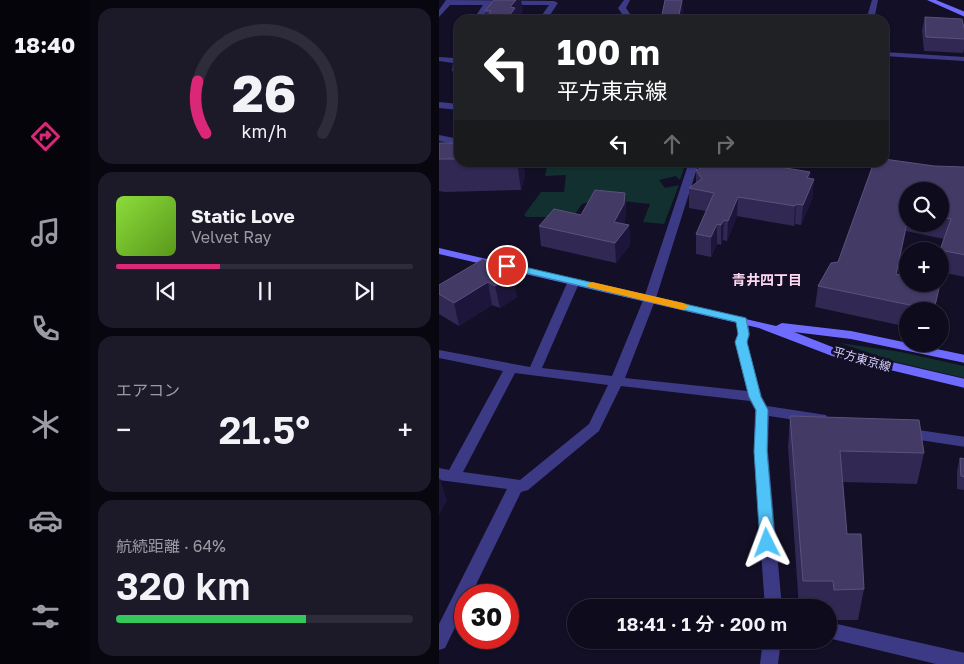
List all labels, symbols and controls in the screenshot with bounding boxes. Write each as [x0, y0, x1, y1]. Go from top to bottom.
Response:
text: 18:40 [15, 31, 75, 58]
text: 100 m [557, 31, 660, 73]
icon: left [474, 35, 539, 100]
text: 26 [232, 61, 297, 123]
text: 平方東京線 [557, 77, 667, 104]
icon: directions [28, 119, 63, 154]
text: km/h [242, 120, 287, 142]
icon: left [605, 130, 633, 158]
icon: ahead [658, 130, 686, 158]
icon: right [711, 130, 739, 158]
map controls [899, 182, 949, 352]
button: search [899, 182, 949, 232]
text: Static Love [191, 204, 295, 227]
icon: music [28, 215, 63, 250]
text: Velvet Ray [191, 227, 272, 247]
button: + [899, 242, 949, 292]
pin [486, 245, 528, 287]
icon: arrive [493, 252, 521, 280]
district label: 青井四丁目 [732, 271, 802, 288]
icon: previous [152, 277, 180, 305]
icon: pause [251, 277, 279, 305]
icon: next [350, 277, 378, 305]
button: − [899, 302, 949, 352]
icon: phone [28, 311, 63, 346]
street label: 平方東京線 [831, 344, 893, 374]
text: エアコン [116, 380, 180, 400]
icon: climate [28, 407, 63, 442]
text: 21.5° [219, 407, 310, 452]
text: − [116, 413, 131, 446]
text: + [398, 413, 413, 446]
icon: car [28, 503, 63, 538]
position arrow [740, 516, 792, 568]
text: 航続距離 · 64% [116, 536, 226, 556]
text: 320 km [116, 563, 251, 608]
speed limit sign: 30 [454, 584, 519, 649]
icon: filters [28, 599, 63, 634]
text: 18:41 · 1 分 · 200 m [617, 612, 787, 635]

